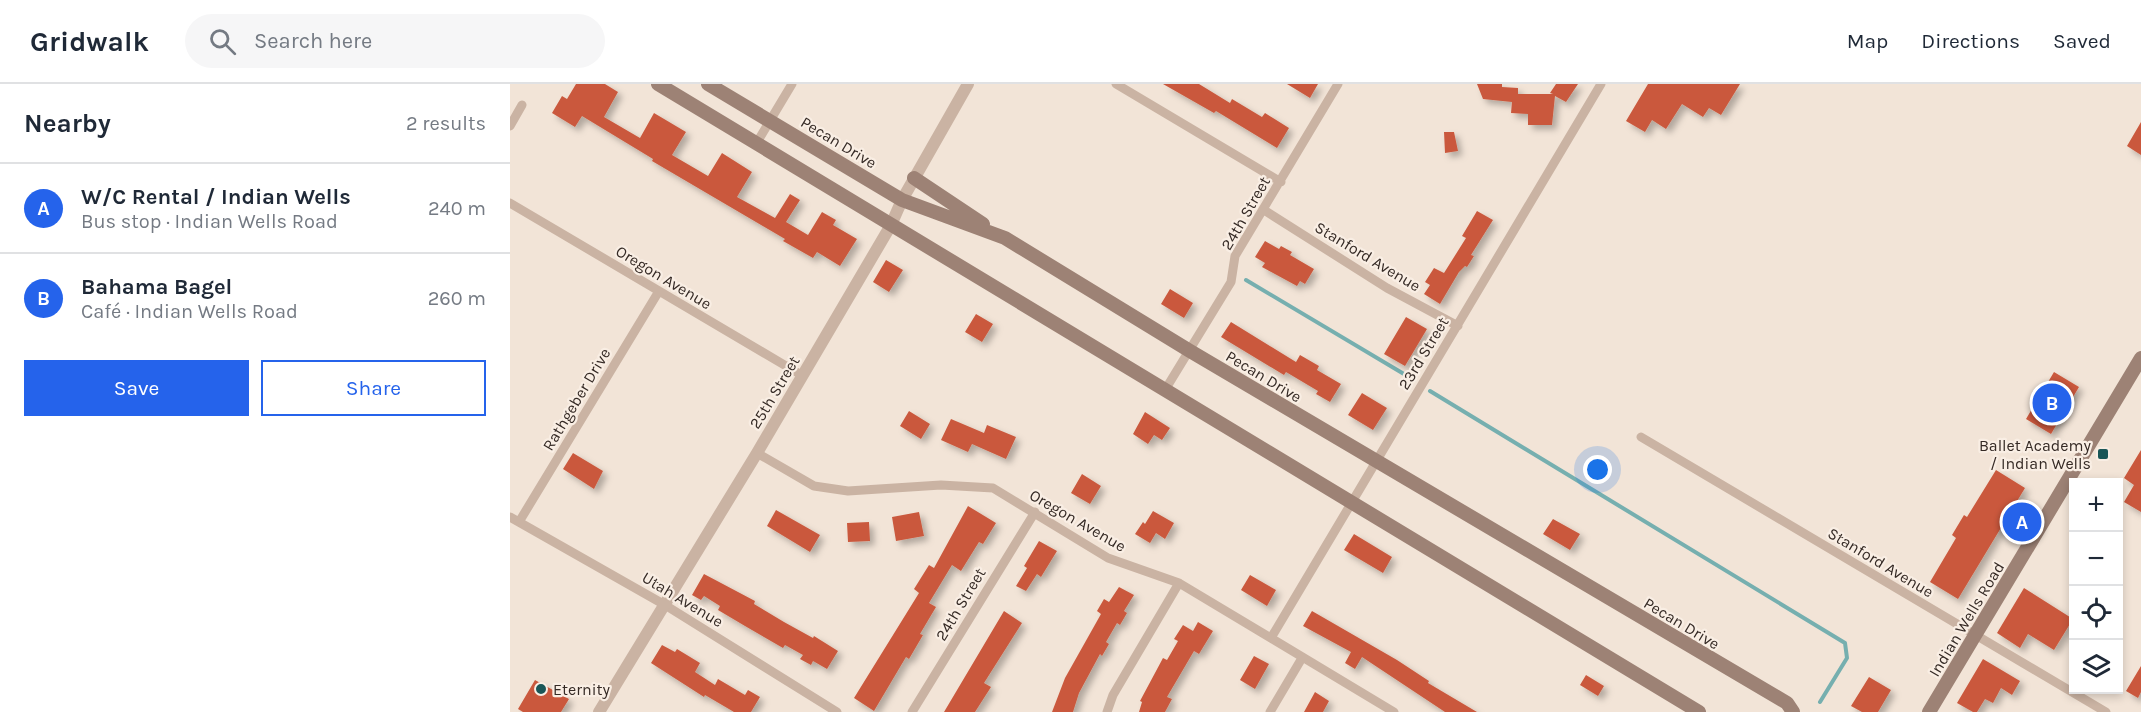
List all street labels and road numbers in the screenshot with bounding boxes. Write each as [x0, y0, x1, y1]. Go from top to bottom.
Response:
street label: Pecan Drive [797, 112, 880, 172]
street label: 24th Street [1217, 173, 1274, 253]
street label: Stanford Avenue [1311, 217, 1424, 296]
street label: Oregon Avenue [612, 241, 715, 313]
street label: 23rd Street [1394, 313, 1453, 393]
street label: Rathgeber Drive [538, 345, 614, 454]
street label: Pecan Drive [1222, 346, 1305, 406]
street label: 25th Street [745, 352, 804, 432]
street label: Oregon Avenue [1026, 485, 1129, 556]
street label: Stanford Avenue [1824, 523, 1937, 602]
street label: Indian Wells Road [1925, 558, 2008, 680]
street label: 24th Street [931, 564, 990, 644]
street label: Utah Avenue [639, 568, 727, 631]
street label: Pecan Drive [1640, 593, 1723, 653]

